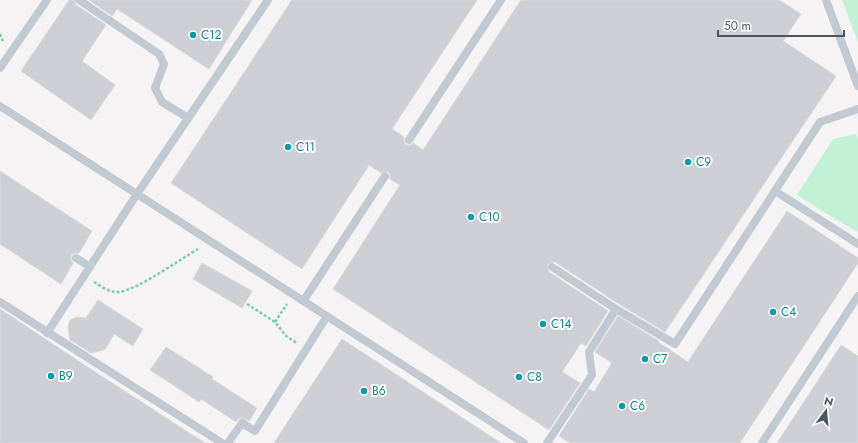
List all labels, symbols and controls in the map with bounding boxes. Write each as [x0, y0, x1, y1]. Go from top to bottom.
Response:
scale bar [718, 12, 844, 38]
text: 50 m [724, 17, 751, 35]
place label: C12 [201, 26, 222, 44]
marker: C12 [188, 30, 198, 40]
place label: C11 [296, 138, 315, 156]
marker: C11 [283, 142, 293, 152]
place label: C9 [696, 153, 711, 171]
marker: C9 [683, 157, 693, 167]
place label: C10 [479, 208, 500, 226]
marker: C10 [466, 212, 476, 222]
place label: C4 [781, 303, 796, 321]
marker: C4 [768, 307, 778, 317]
place label: C14 [551, 315, 572, 333]
marker: C14 [538, 319, 548, 329]
place label: C7 [653, 350, 668, 368]
marker: C7 [640, 354, 650, 364]
place label: B9 [59, 367, 73, 385]
place label: C8 [527, 368, 542, 386]
marker: B9 [46, 371, 56, 381]
marker: C8 [514, 372, 524, 382]
place label: B6 [372, 382, 386, 400]
marker: B6 [359, 386, 369, 396]
north arrow [806, 391, 846, 431]
text: N [822, 392, 835, 410]
place label: C6 [630, 397, 645, 415]
marker: C6 [617, 401, 627, 411]

